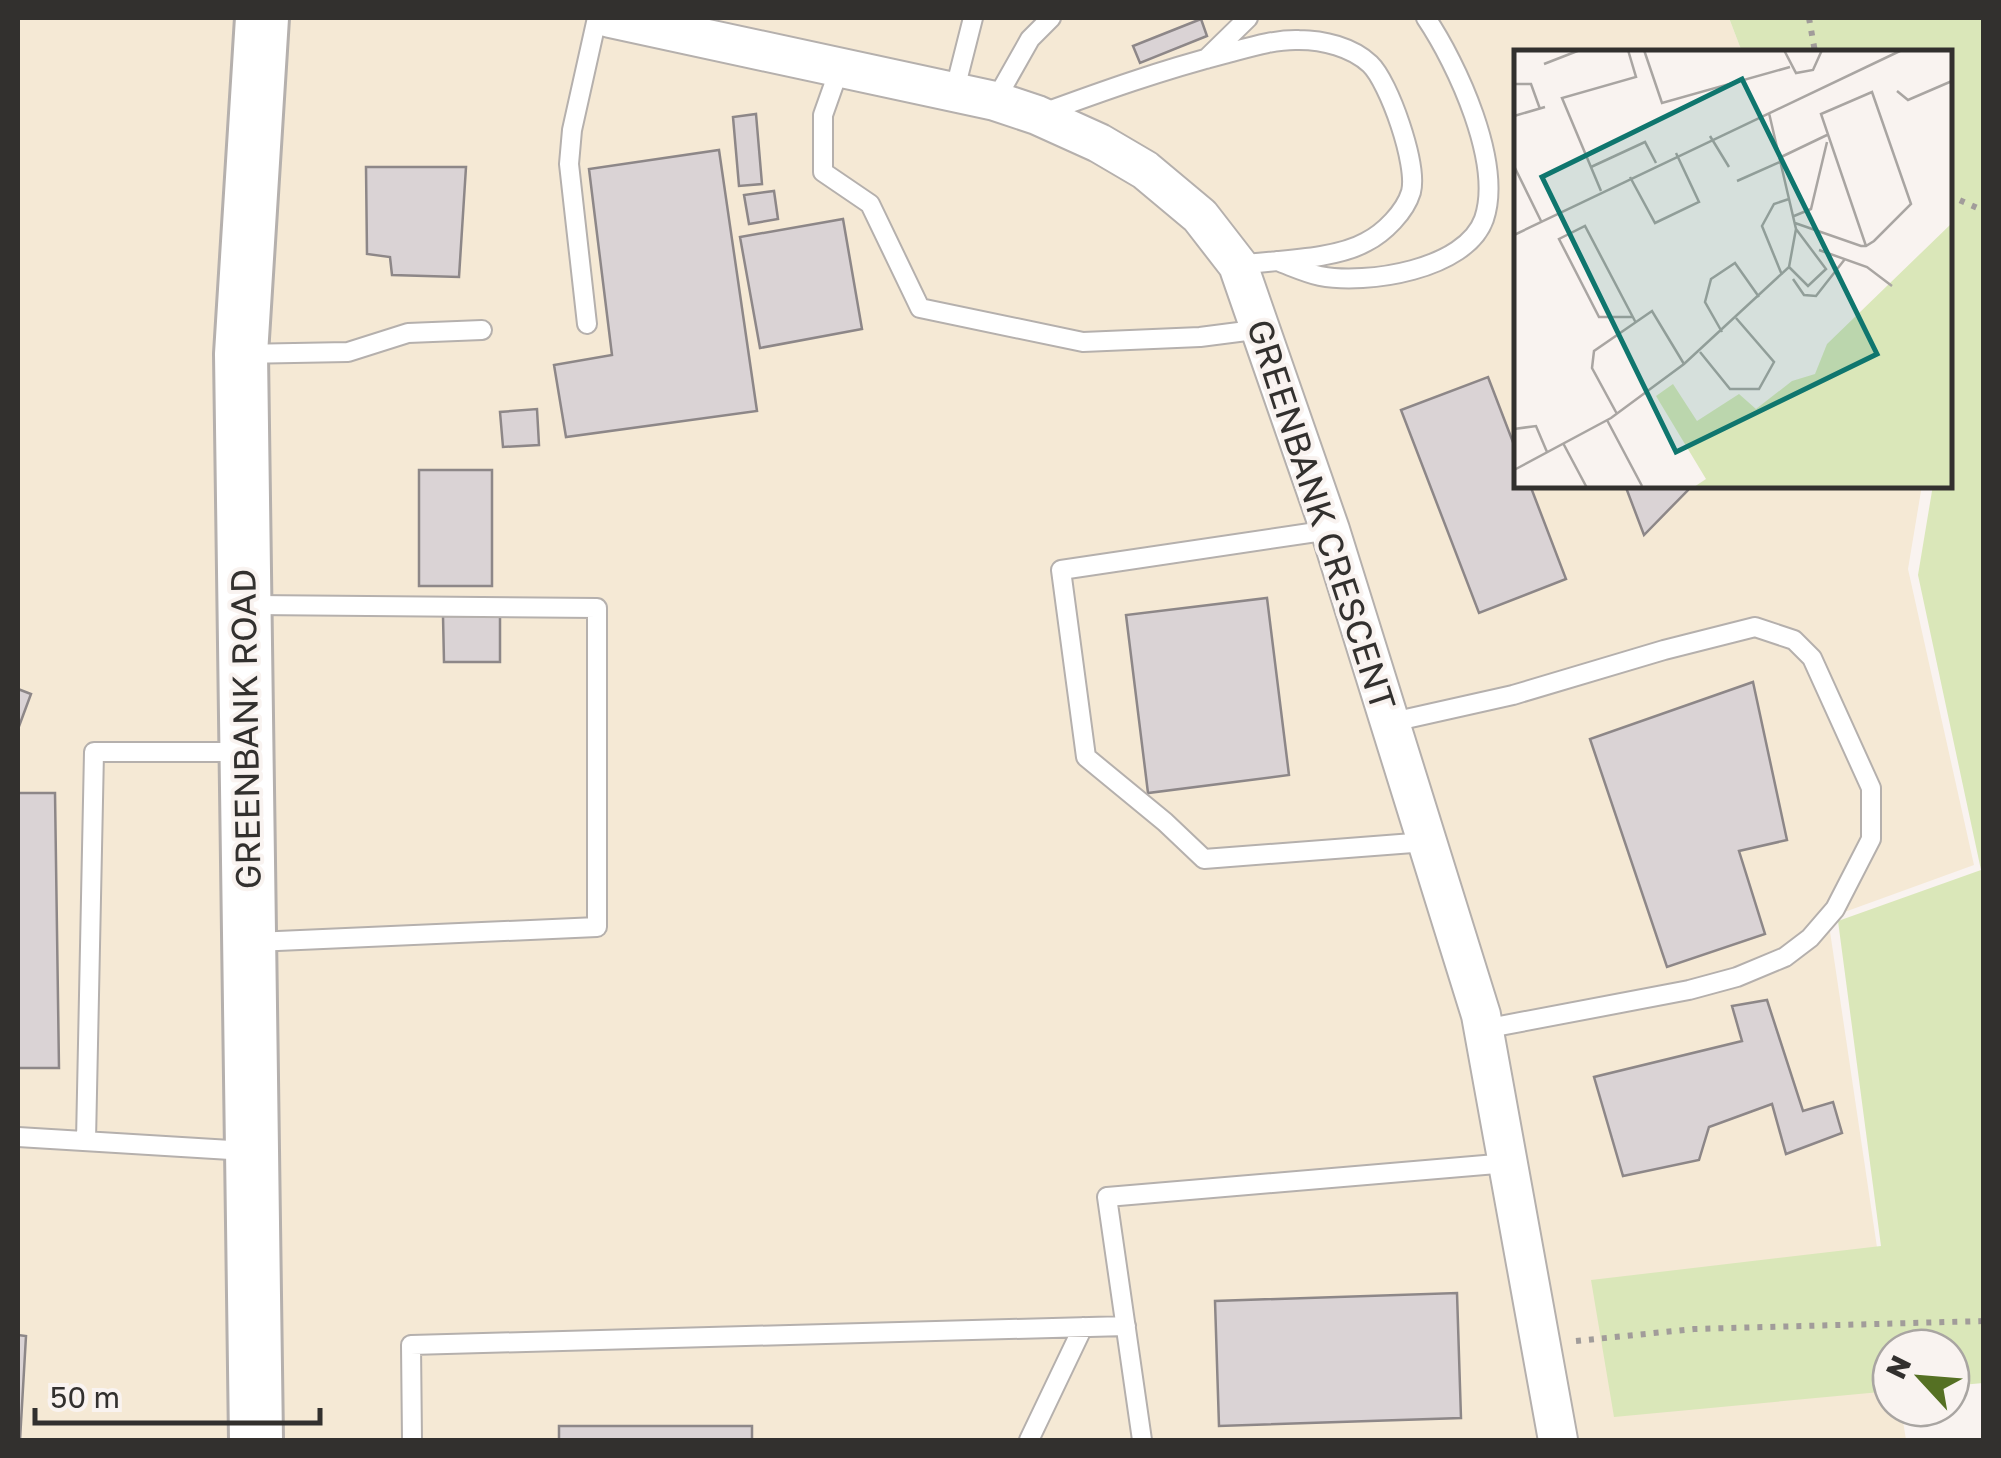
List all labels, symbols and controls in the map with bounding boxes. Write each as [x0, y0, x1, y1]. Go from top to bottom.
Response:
inset map [1514, 50, 1951, 488]
street label: GREENBANK CRESCENT [1239, 314, 1405, 715]
street label: GREENBANK ROAD [221, 568, 269, 890]
north arrow [1871, 1328, 1971, 1428]
text: N [1879, 1350, 1918, 1384]
scale bar [35, 1363, 320, 1425]
text: 50 m [50, 1379, 120, 1415]

